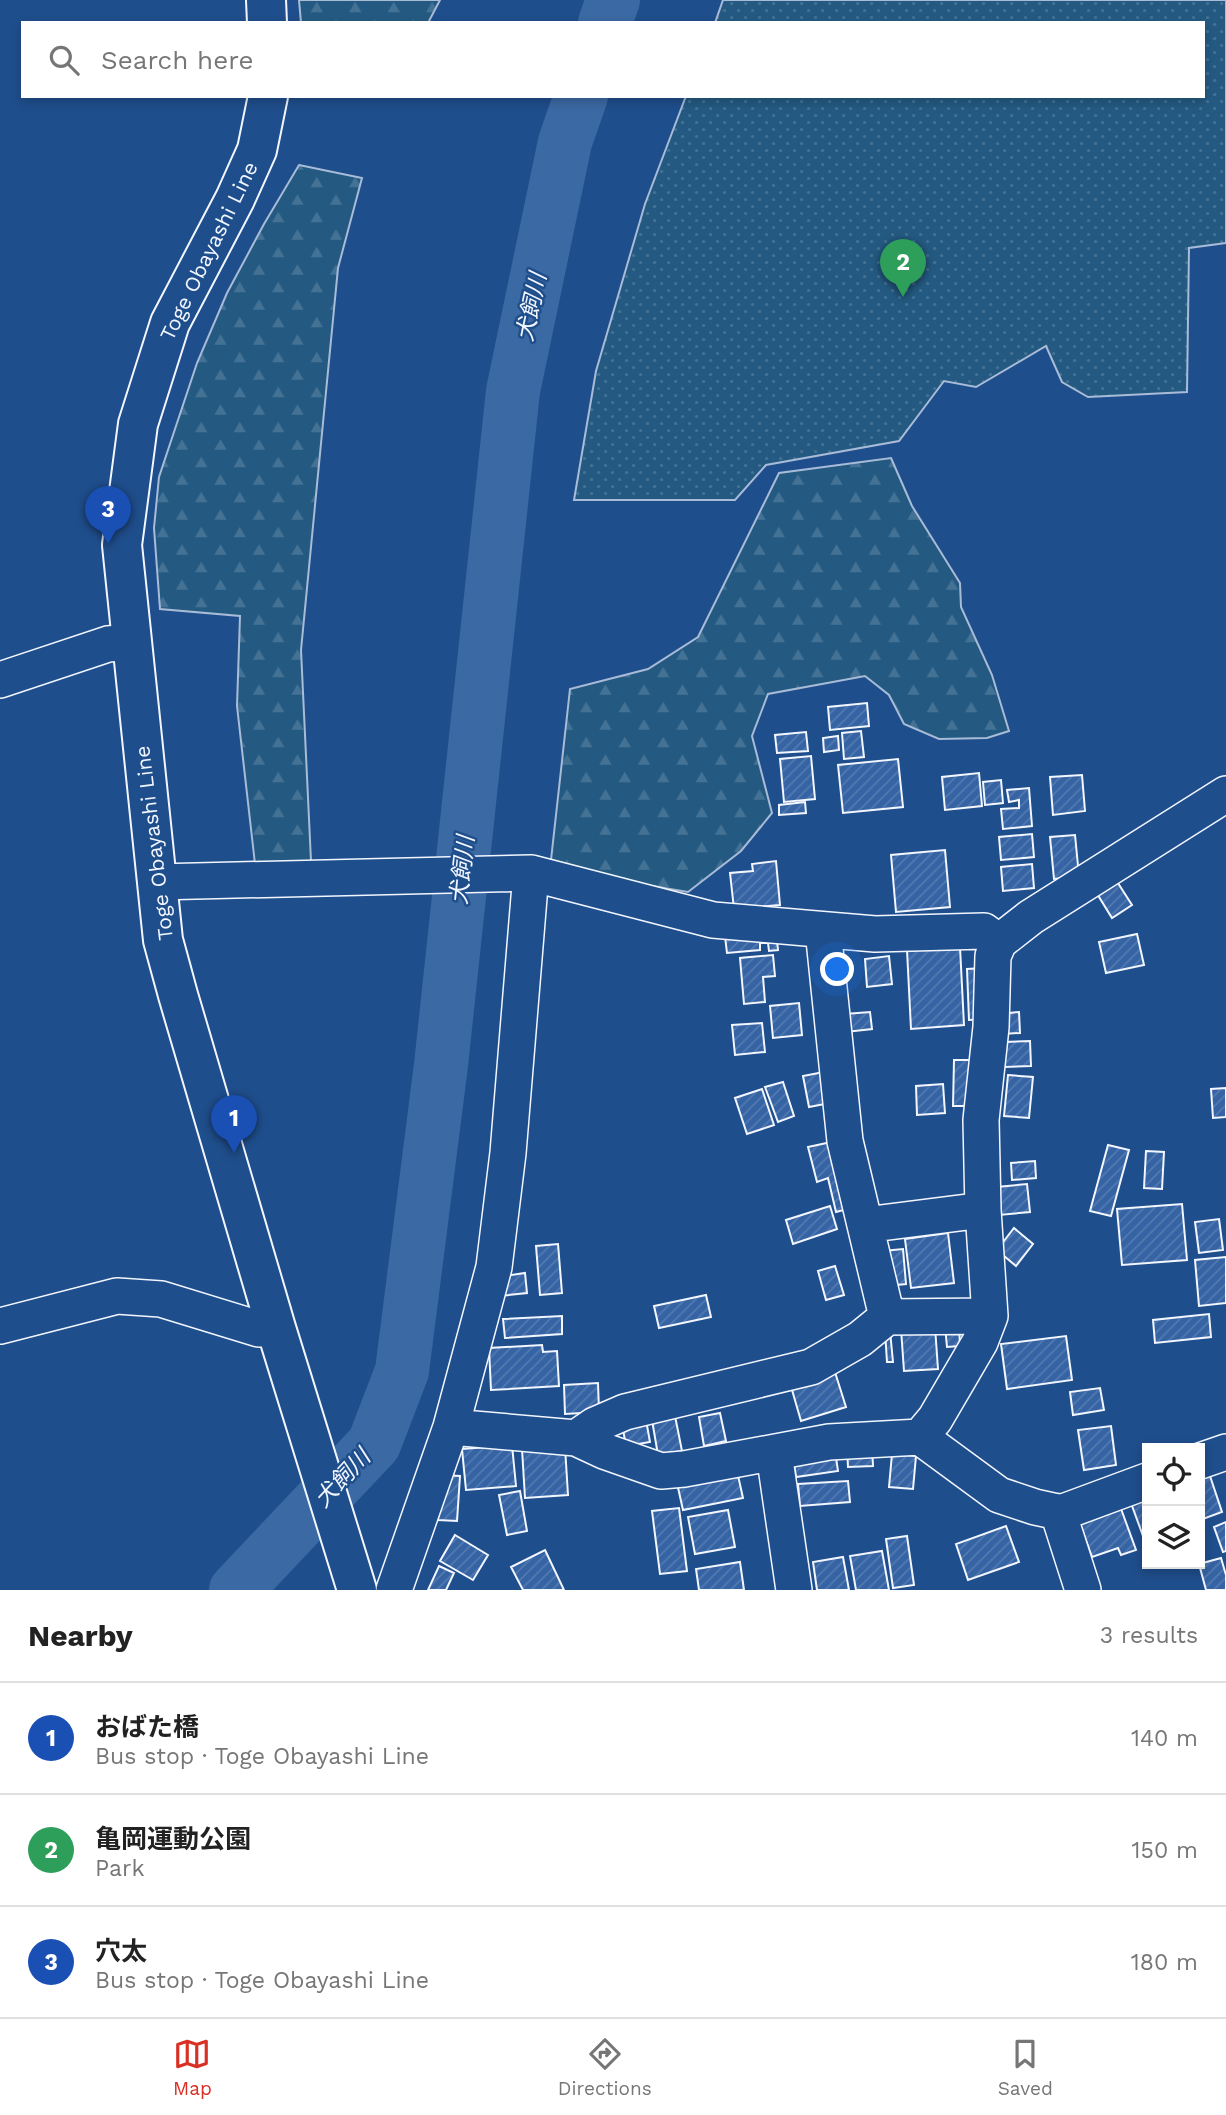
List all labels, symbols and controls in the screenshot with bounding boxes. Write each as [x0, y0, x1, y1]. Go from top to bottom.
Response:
search box [21, 21, 1205, 98]
icon: search [45, 41, 83, 79]
text: Search here [101, 45, 253, 75]
street label: Toge Obayashi Line [154, 157, 263, 344]
pin: 2 [880, 239, 926, 297]
water label: 犬飼川 [511, 268, 552, 344]
pin: 3 [85, 486, 131, 544]
street label: Toge Obayashi Line [129, 744, 178, 942]
water label: 犬飼川 [445, 831, 480, 906]
your location [820, 952, 854, 986]
pin: 1 [211, 1095, 257, 1153]
water label: 犬飼川 [309, 1442, 378, 1513]
map controls [1142, 1443, 1205, 1569]
button: locate [1142, 1443, 1205, 1506]
button: layers [1142, 1506, 1205, 1569]
text: Nearby [28, 1618, 133, 1653]
text: 3 results [1100, 1622, 1198, 1649]
text: おばた橋 [95, 1712, 199, 1742]
text: 1 [46, 1725, 56, 1752]
text: 140 m [1131, 1725, 1198, 1752]
text: Bus stop · Toge Obayashi Line [95, 1743, 429, 1770]
text: 亀岡運動公園 [95, 1824, 251, 1854]
text: 2 [44, 1837, 58, 1864]
text: 150 m [1132, 1837, 1198, 1864]
text: Park [95, 1855, 144, 1882]
text: 穴太 [95, 1936, 147, 1966]
text: 3 [44, 1949, 58, 1976]
text: 180 m [1131, 1949, 1198, 1976]
text: Bus stop · Toge Obayashi Line [95, 1967, 429, 1994]
tab: Map [173, 2035, 212, 2100]
tab: Directions [558, 2035, 652, 2100]
tab: Saved [998, 2035, 1053, 2100]

